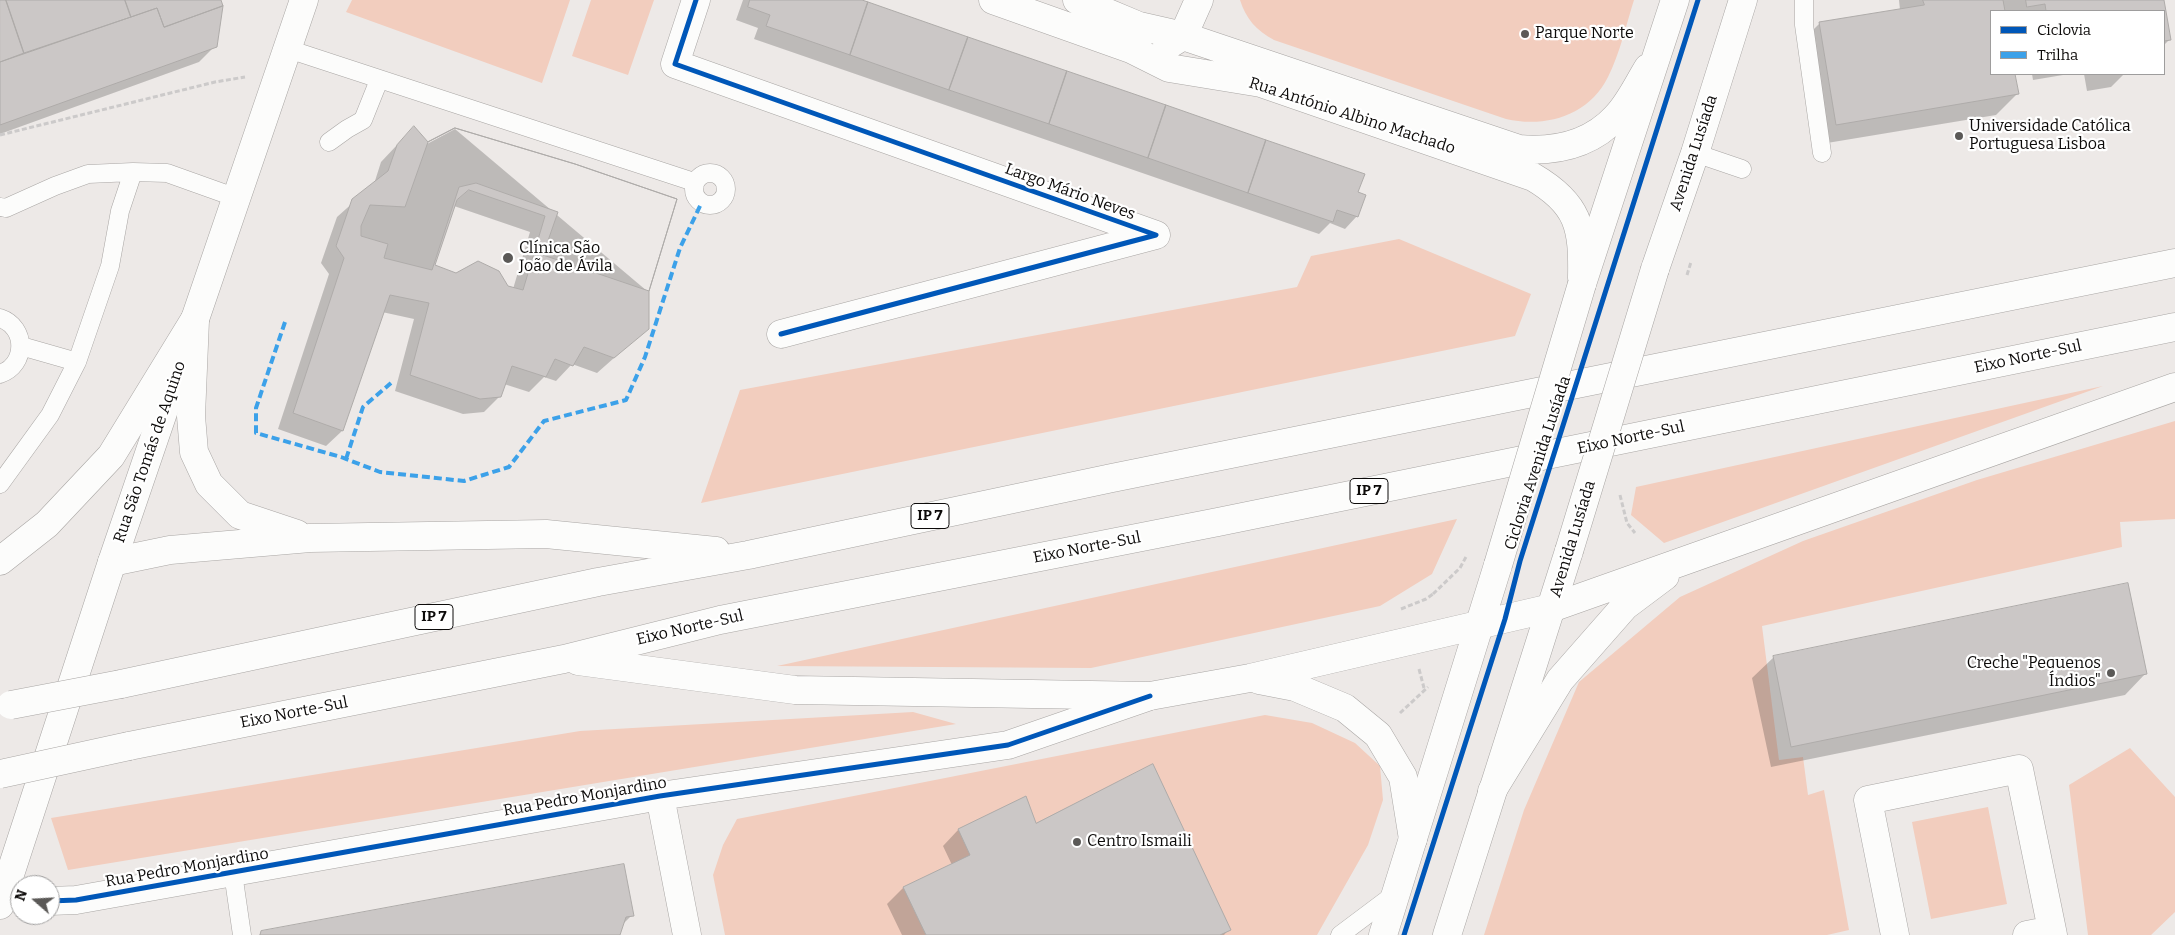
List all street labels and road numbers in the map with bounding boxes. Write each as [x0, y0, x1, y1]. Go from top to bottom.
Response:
street label: Rua António Albino Machado [1246, 74, 1458, 158]
street label: Avenida Lusíada [1666, 92, 1722, 214]
street label: Largo Mário Neves [1002, 159, 1138, 225]
street label: Eixo Norte-Sul [1973, 336, 2083, 378]
street label: Rua São Tomás de Aquino [110, 359, 190, 545]
street label: Ciclovia Avenida Lusíada [1501, 374, 1575, 552]
street label: Eixo Norte-Sul [1576, 417, 1686, 459]
road number: IP 7 [1350, 478, 1388, 504]
street label: Avenida Lusíada [1546, 478, 1600, 600]
road number: IP 7 [911, 504, 949, 528]
street label: Eixo Norte-Sul [1032, 528, 1142, 568]
road number: IP 7 [415, 604, 453, 630]
street label: Eixo Norte-Sul [635, 606, 745, 650]
street label: Eixo Norte-Sul [239, 693, 349, 733]
street label: Rua Pedro Monjardino [502, 773, 668, 821]
street label: Rua Pedro Monjardino [104, 844, 270, 892]

